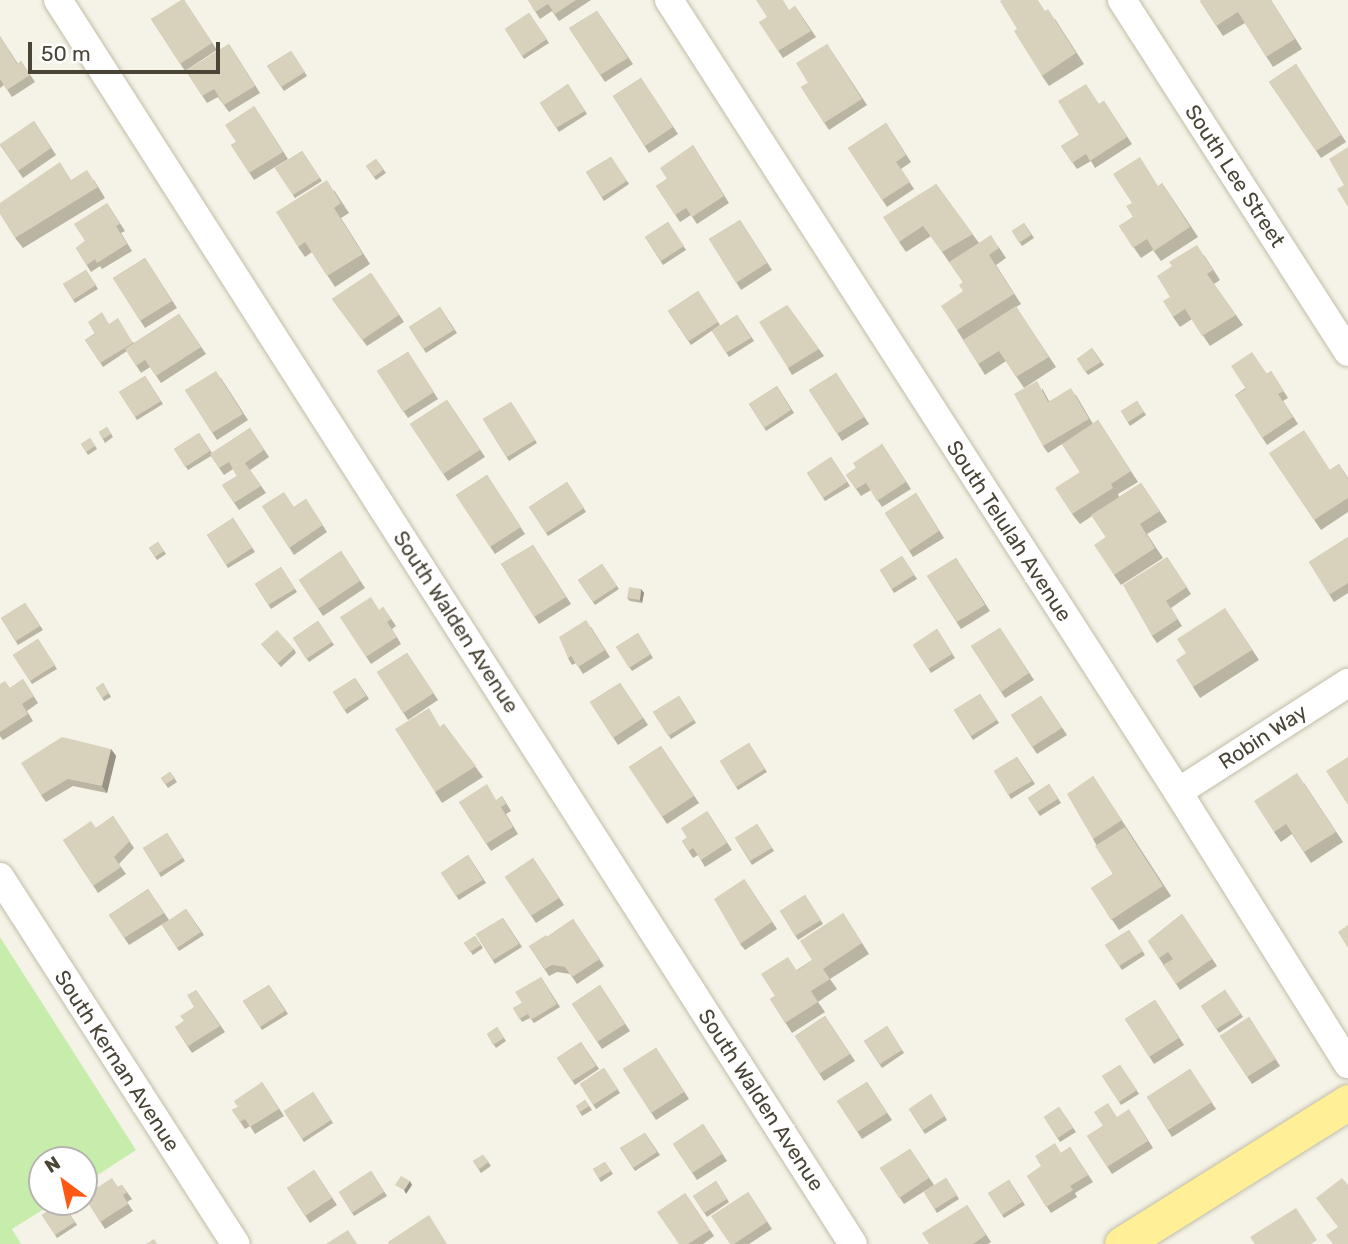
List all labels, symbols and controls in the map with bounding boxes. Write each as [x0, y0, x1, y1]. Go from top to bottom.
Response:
scale bar [32, 28, 224, 72]
text: 50 m [41, 41, 91, 66]
street label: South Lee Street [1180, 100, 1290, 252]
street label: South Telulah Avenue [941, 435, 1077, 627]
street label: South Walden Avenue [388, 526, 524, 718]
street label: Robin Way [1214, 699, 1312, 775]
street label: South Kernan Avenue [49, 965, 185, 1157]
street label: South Walden Avenue [693, 1004, 829, 1196]
north arrow [28, 1146, 98, 1216]
text: N [40, 1151, 64, 1178]

